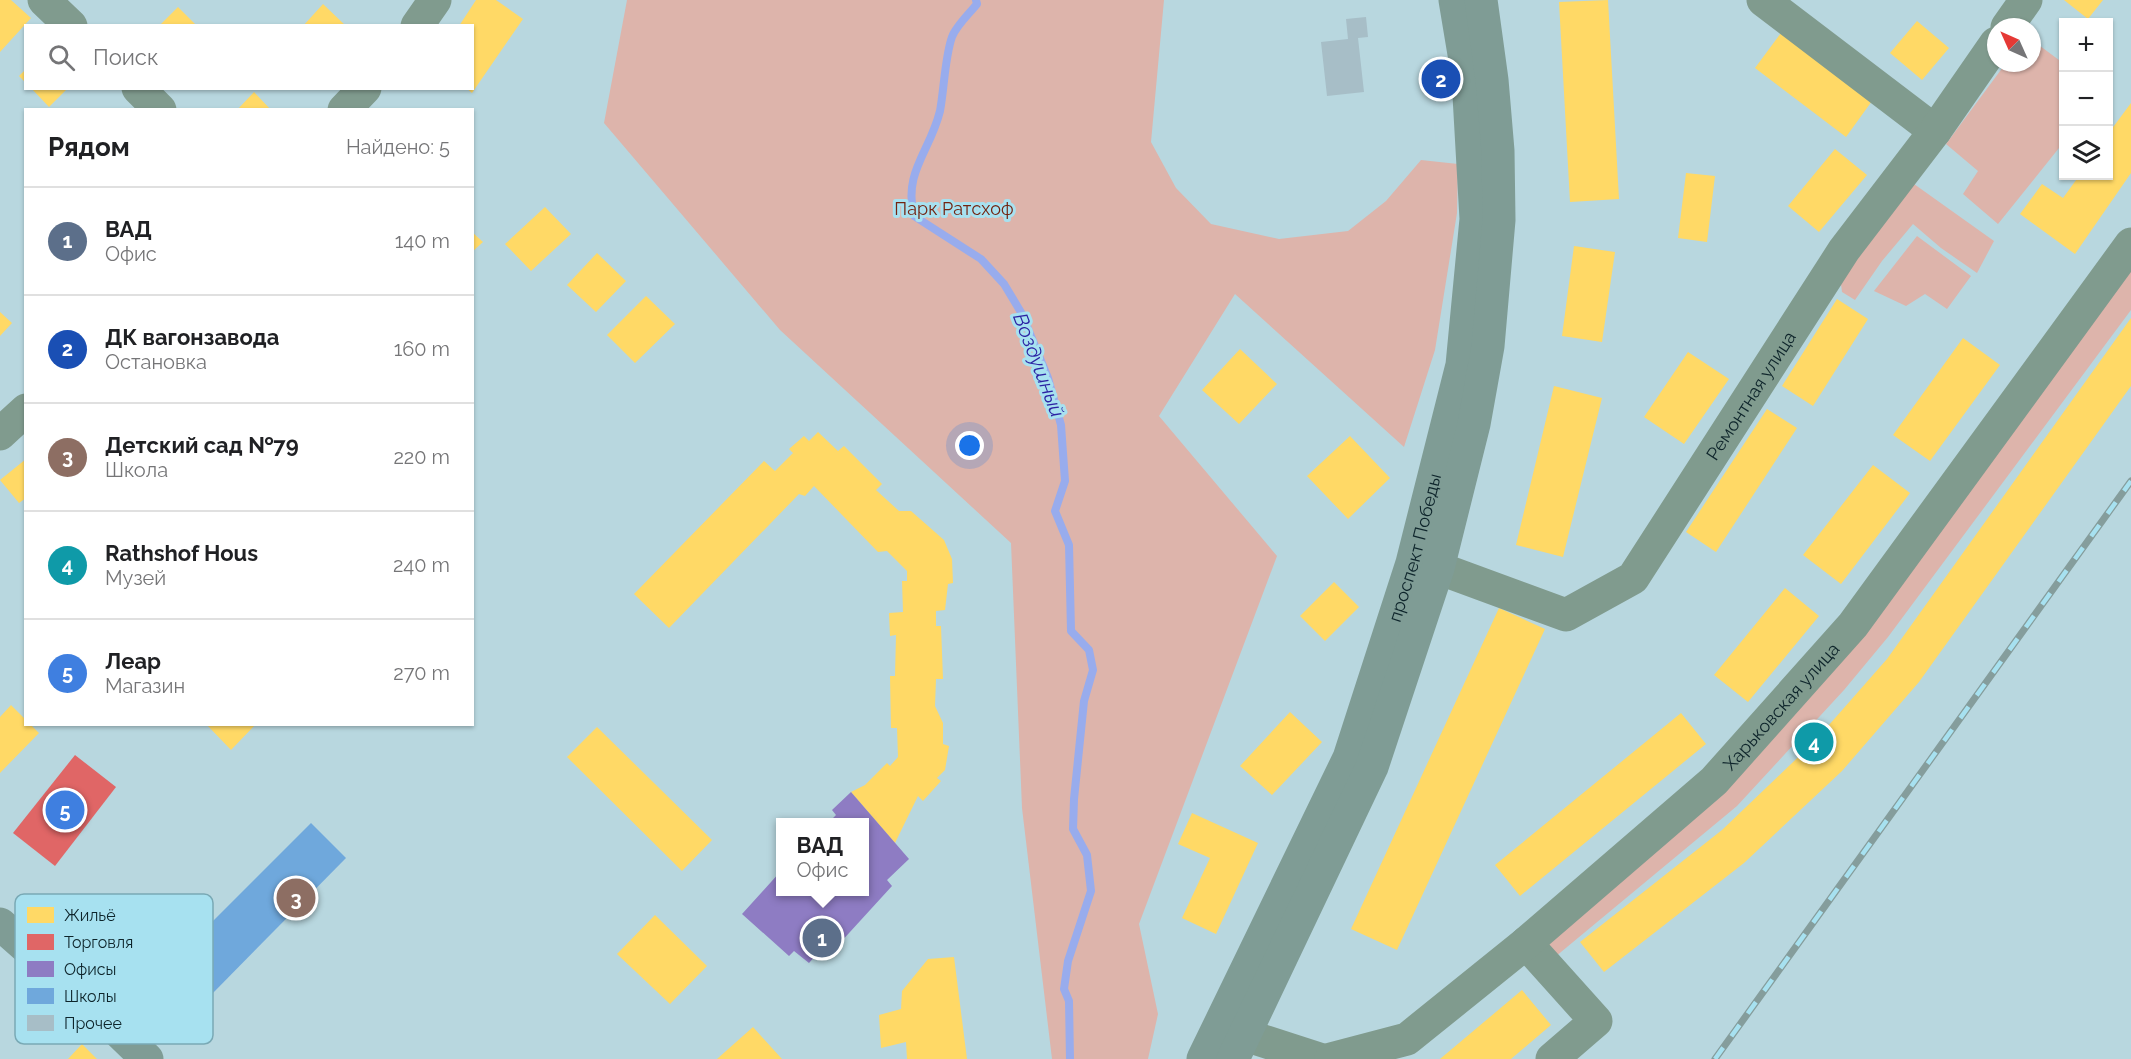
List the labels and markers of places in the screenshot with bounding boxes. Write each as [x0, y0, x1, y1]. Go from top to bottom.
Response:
pin: 2 [1422, 56, 1460, 101]
pin: 4 [1794, 720, 1834, 764]
pin: 5 [46, 788, 84, 832]
pin: 3 [276, 876, 316, 920]
pin: 1 [802, 916, 842, 960]

